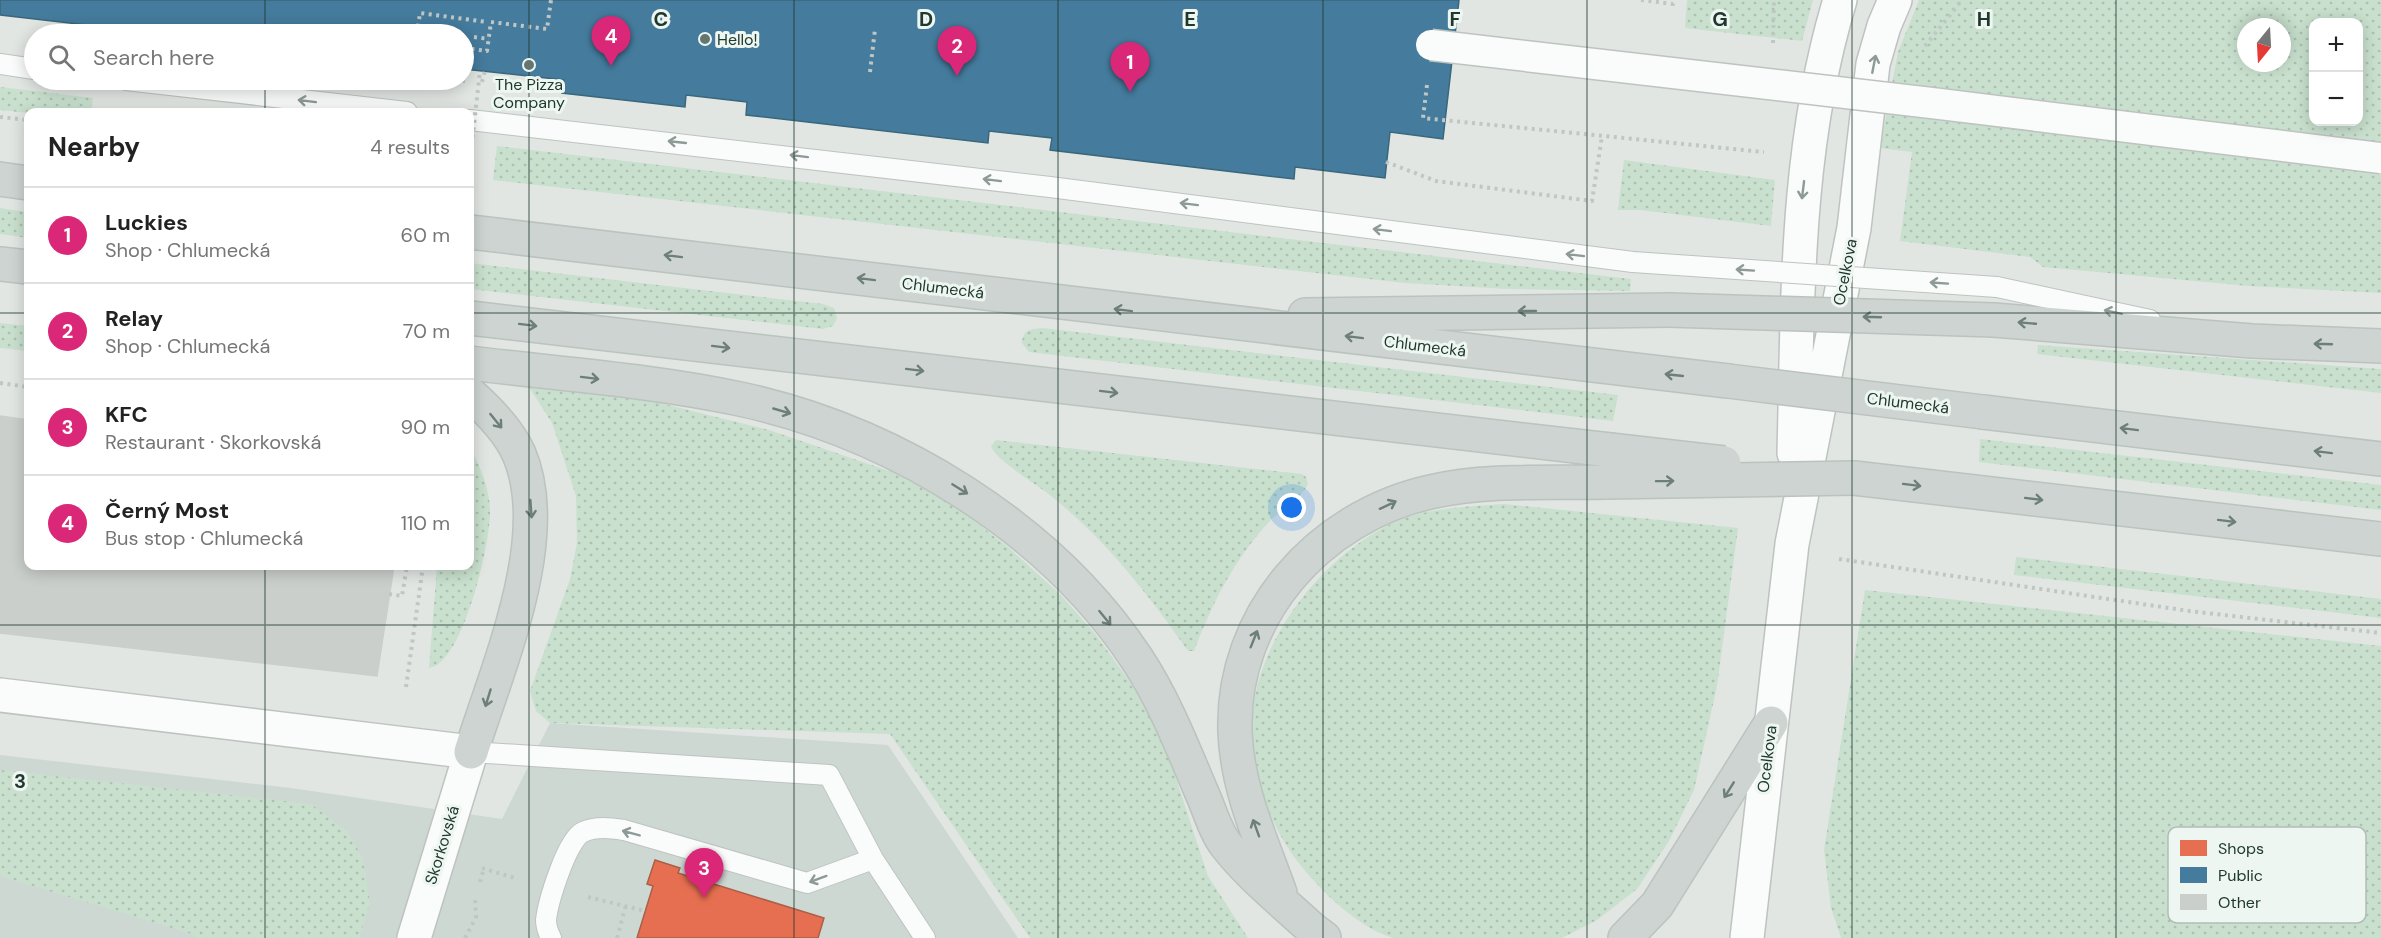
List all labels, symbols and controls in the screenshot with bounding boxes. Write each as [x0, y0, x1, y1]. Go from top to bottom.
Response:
text: C [654, 6, 668, 32]
text: D [919, 6, 933, 32]
text: E [1184, 6, 1196, 32]
text: F [1449, 6, 1461, 32]
text: G [1712, 6, 1728, 32]
text: H [1977, 6, 1991, 32]
pin: 4 [592, 16, 630, 66]
north arrow [2237, 18, 2291, 72]
map controls [2309, 18, 2363, 126]
button: + [2309, 18, 2363, 72]
search box [24, 24, 474, 90]
pin: 2 [938, 26, 976, 76]
place label: Hello! [717, 29, 758, 50]
marker: Hello! [698, 32, 712, 46]
icon: search [45, 41, 78, 74]
pin: 1 [1110, 42, 1150, 92]
text: Search here [93, 43, 214, 72]
one-way arrow [1869, 55, 1880, 75]
marker: The Pizza Company [522, 58, 536, 72]
button: − [2309, 72, 2363, 126]
place label: The Pizza Company [493, 74, 565, 113]
one-way arrow [298, 95, 318, 106]
text: Nearby [48, 130, 140, 164]
text: 4 results [370, 134, 450, 160]
one-way arrow [668, 136, 688, 147]
one-way arrow [789, 150, 809, 161]
one-way arrow [983, 174, 1003, 185]
one-way arrow [1798, 180, 1809, 200]
one-way arrow [1179, 199, 1199, 210]
text: Luckies [105, 208, 188, 237]
text: 1 [64, 222, 71, 248]
text: 60 m [401, 222, 450, 248]
one-way arrow [1373, 224, 1392, 235]
text: Shop · Chlumecká [105, 237, 270, 263]
street label: Ocelkova [1828, 237, 1862, 307]
one-way arrow [1566, 249, 1586, 260]
one-way arrow [663, 251, 683, 262]
one-way arrow [1735, 264, 1755, 275]
street label: Chlumecká [901, 273, 985, 303]
one-way arrow [857, 274, 877, 285]
one-way arrow [1930, 278, 1950, 289]
text: Relay [105, 304, 163, 333]
one-way arrow [1113, 304, 1133, 315]
one-way arrow [1518, 305, 1538, 317]
one-way arrow [2104, 306, 2123, 317]
one-way arrow [1863, 311, 1883, 322]
one-way arrow [2017, 317, 2037, 328]
text: 2 [62, 318, 73, 344]
text: 70 m [403, 318, 450, 344]
one-way arrow [517, 320, 537, 331]
street label: Chlumecká [1383, 331, 1467, 361]
one-way arrow [1345, 332, 1364, 343]
text: Shop · Chlumecká [105, 333, 270, 359]
one-way arrow [2313, 338, 2333, 350]
one-way arrow [711, 342, 731, 353]
one-way arrow [905, 364, 924, 375]
one-way arrow [1665, 370, 1685, 381]
one-way arrow [580, 372, 600, 383]
one-way arrow [1098, 387, 1118, 398]
street label: Chlumecká [1866, 388, 1950, 418]
text: KFC [105, 400, 148, 429]
one-way arrow [772, 406, 791, 417]
one-way arrow [489, 413, 503, 428]
text: 3 [61, 414, 74, 440]
text: 90 m [401, 414, 450, 440]
one-way arrow [2120, 423, 2140, 434]
text: Restaurant · Skorkovská [105, 429, 322, 455]
one-way arrow [2313, 446, 2333, 457]
one-way arrow [1654, 475, 1674, 487]
one-way arrow [1902, 479, 1921, 490]
one-way arrow [951, 484, 968, 496]
your location [1277, 493, 1306, 522]
one-way arrow [2023, 494, 2043, 505]
text: Černý Most [105, 496, 229, 525]
one-way arrow [1378, 498, 1396, 510]
one-way arrow [525, 499, 536, 519]
text: 4 [61, 510, 74, 536]
text: 110 m [401, 510, 450, 536]
one-way arrow [2217, 516, 2237, 527]
text: Bus stop · Chlumecká [105, 525, 303, 551]
one-way arrow [1099, 609, 1112, 625]
one-way arrow [1249, 630, 1260, 648]
one-way arrow [482, 688, 493, 707]
street label: Ocelkova [1752, 724, 1782, 794]
text: 3 [14, 768, 26, 794]
one-way arrow [1723, 781, 1735, 798]
street label: Skorkovská [420, 803, 464, 887]
one-way arrow [1250, 819, 1261, 838]
one-way arrow [621, 826, 640, 838]
legend [2168, 827, 2366, 923]
text: Shops [2218, 838, 2264, 859]
pin: 3 [684, 848, 724, 898]
text: Public [2218, 865, 2263, 886]
one-way arrow [809, 874, 828, 885]
text: Other [2218, 892, 2261, 913]

